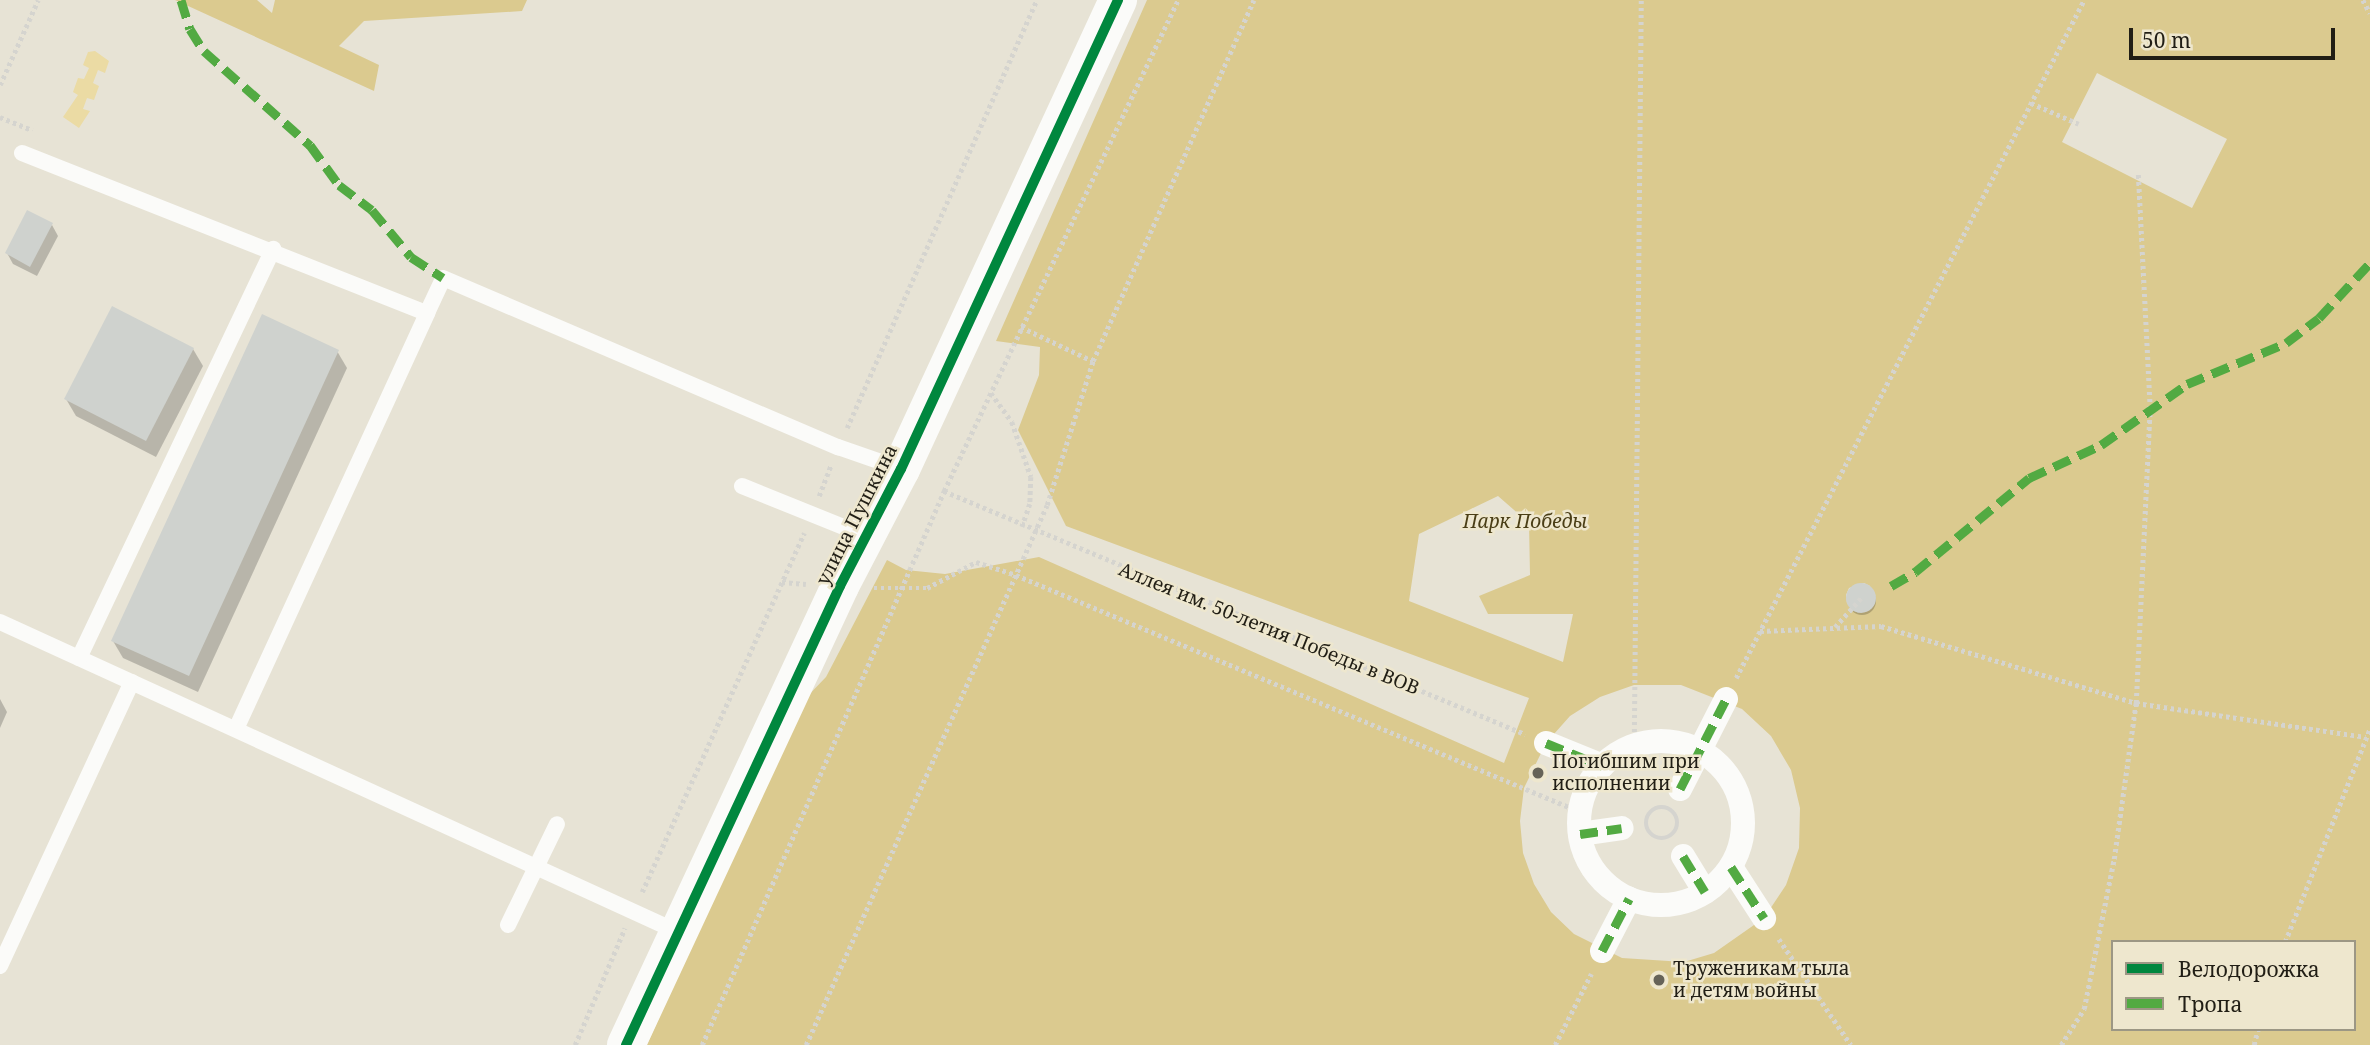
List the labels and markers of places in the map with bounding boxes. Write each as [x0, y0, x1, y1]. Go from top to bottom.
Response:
place label: Погибшим при исполнении [1552, 751, 1700, 795]
marker: Погибшим при исполнении [1530, 765, 1546, 781]
place label: Труженикам тыла и детям войны [1673, 958, 1849, 1002]
marker: Труженикам тыла и детям войны [1651, 972, 1667, 988]

